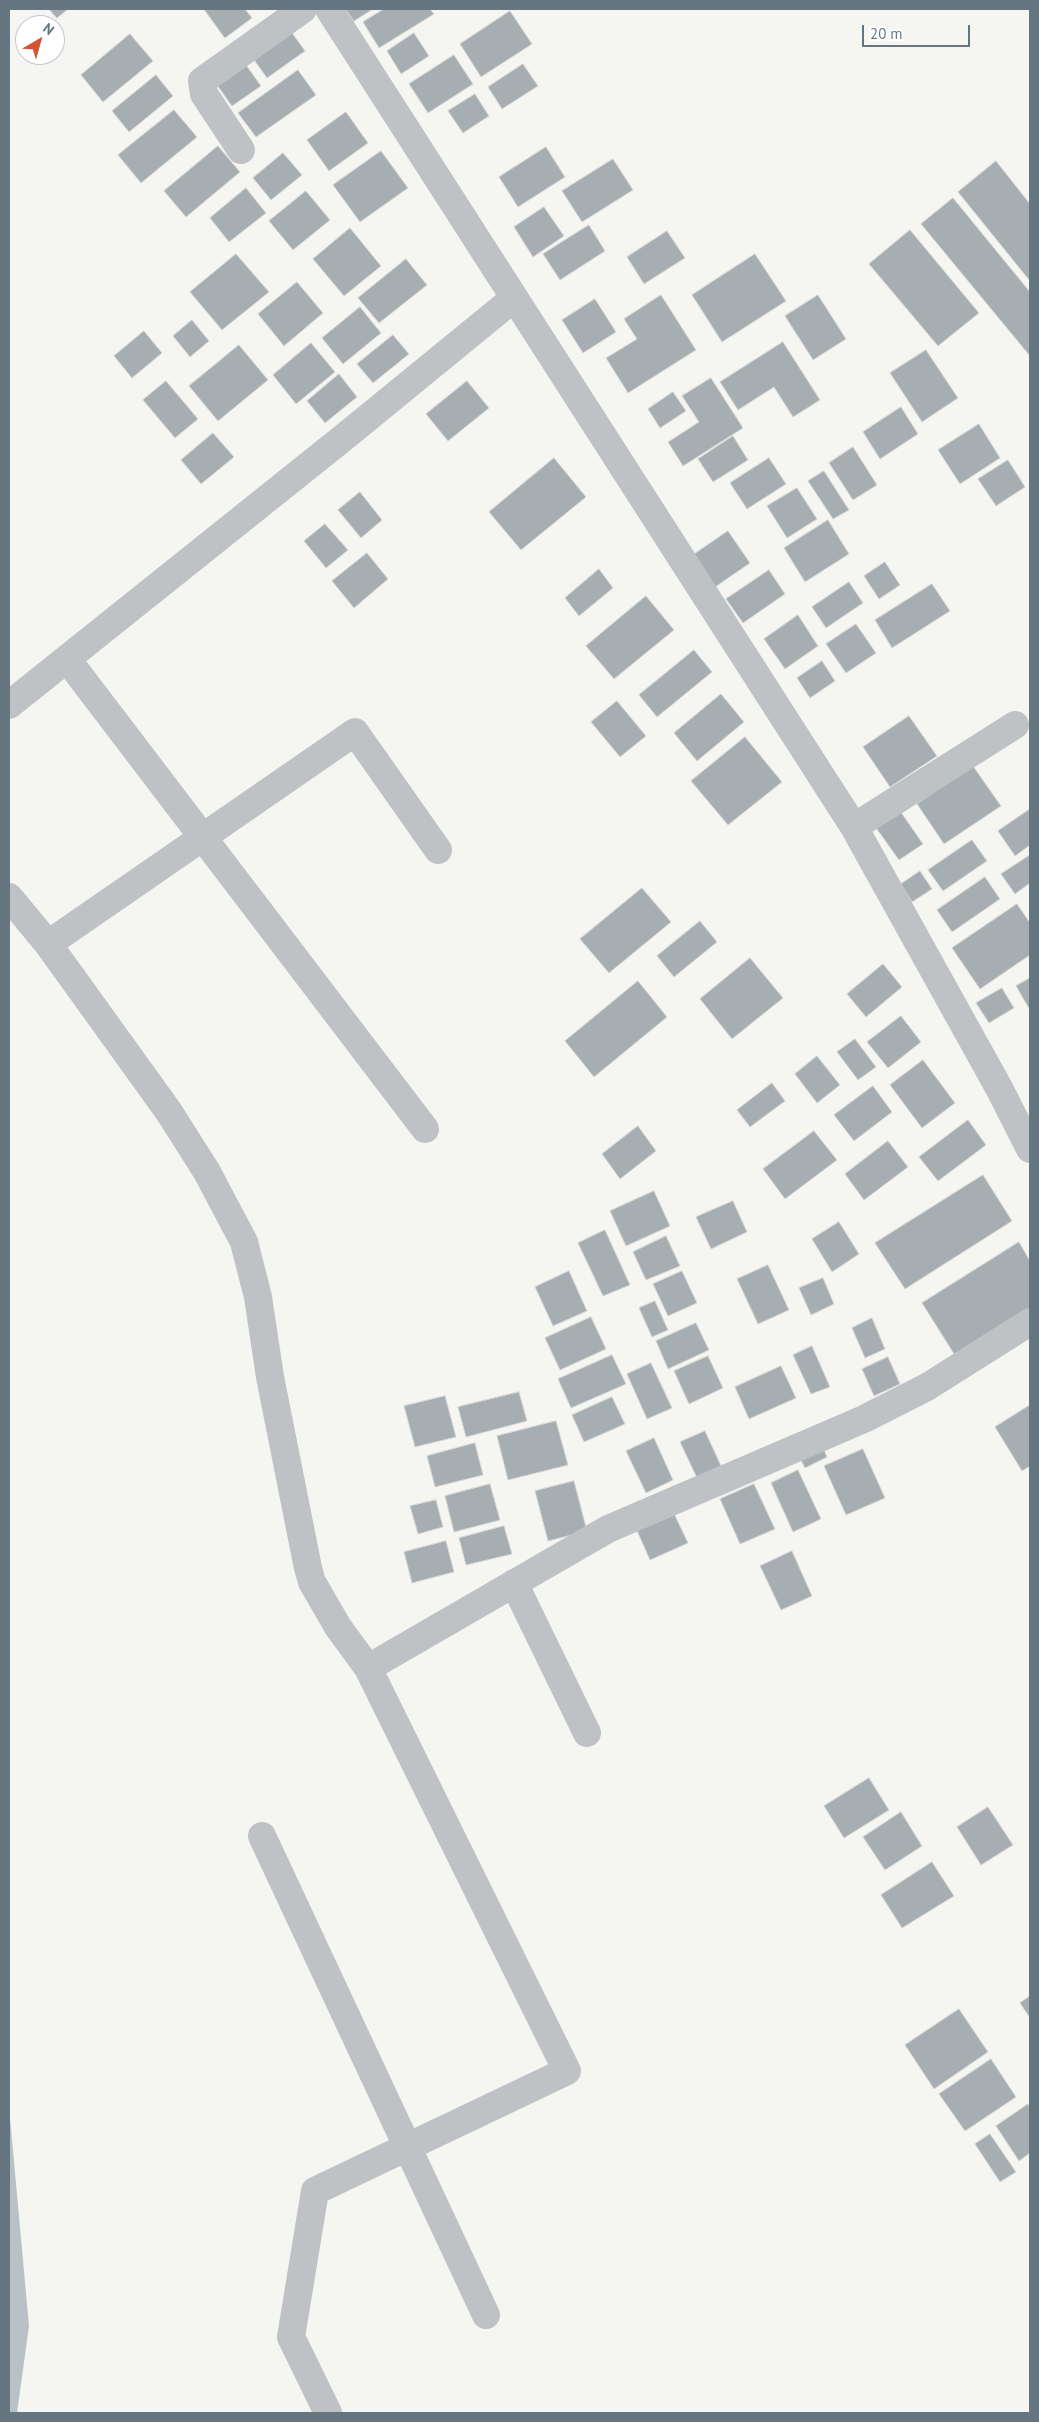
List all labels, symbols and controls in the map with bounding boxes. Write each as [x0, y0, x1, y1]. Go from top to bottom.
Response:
north arrow [15, 15, 65, 65]
scale bar [864, 15, 972, 47]
text: N [39, 19, 58, 39]
text: 20 m [870, 24, 903, 43]

